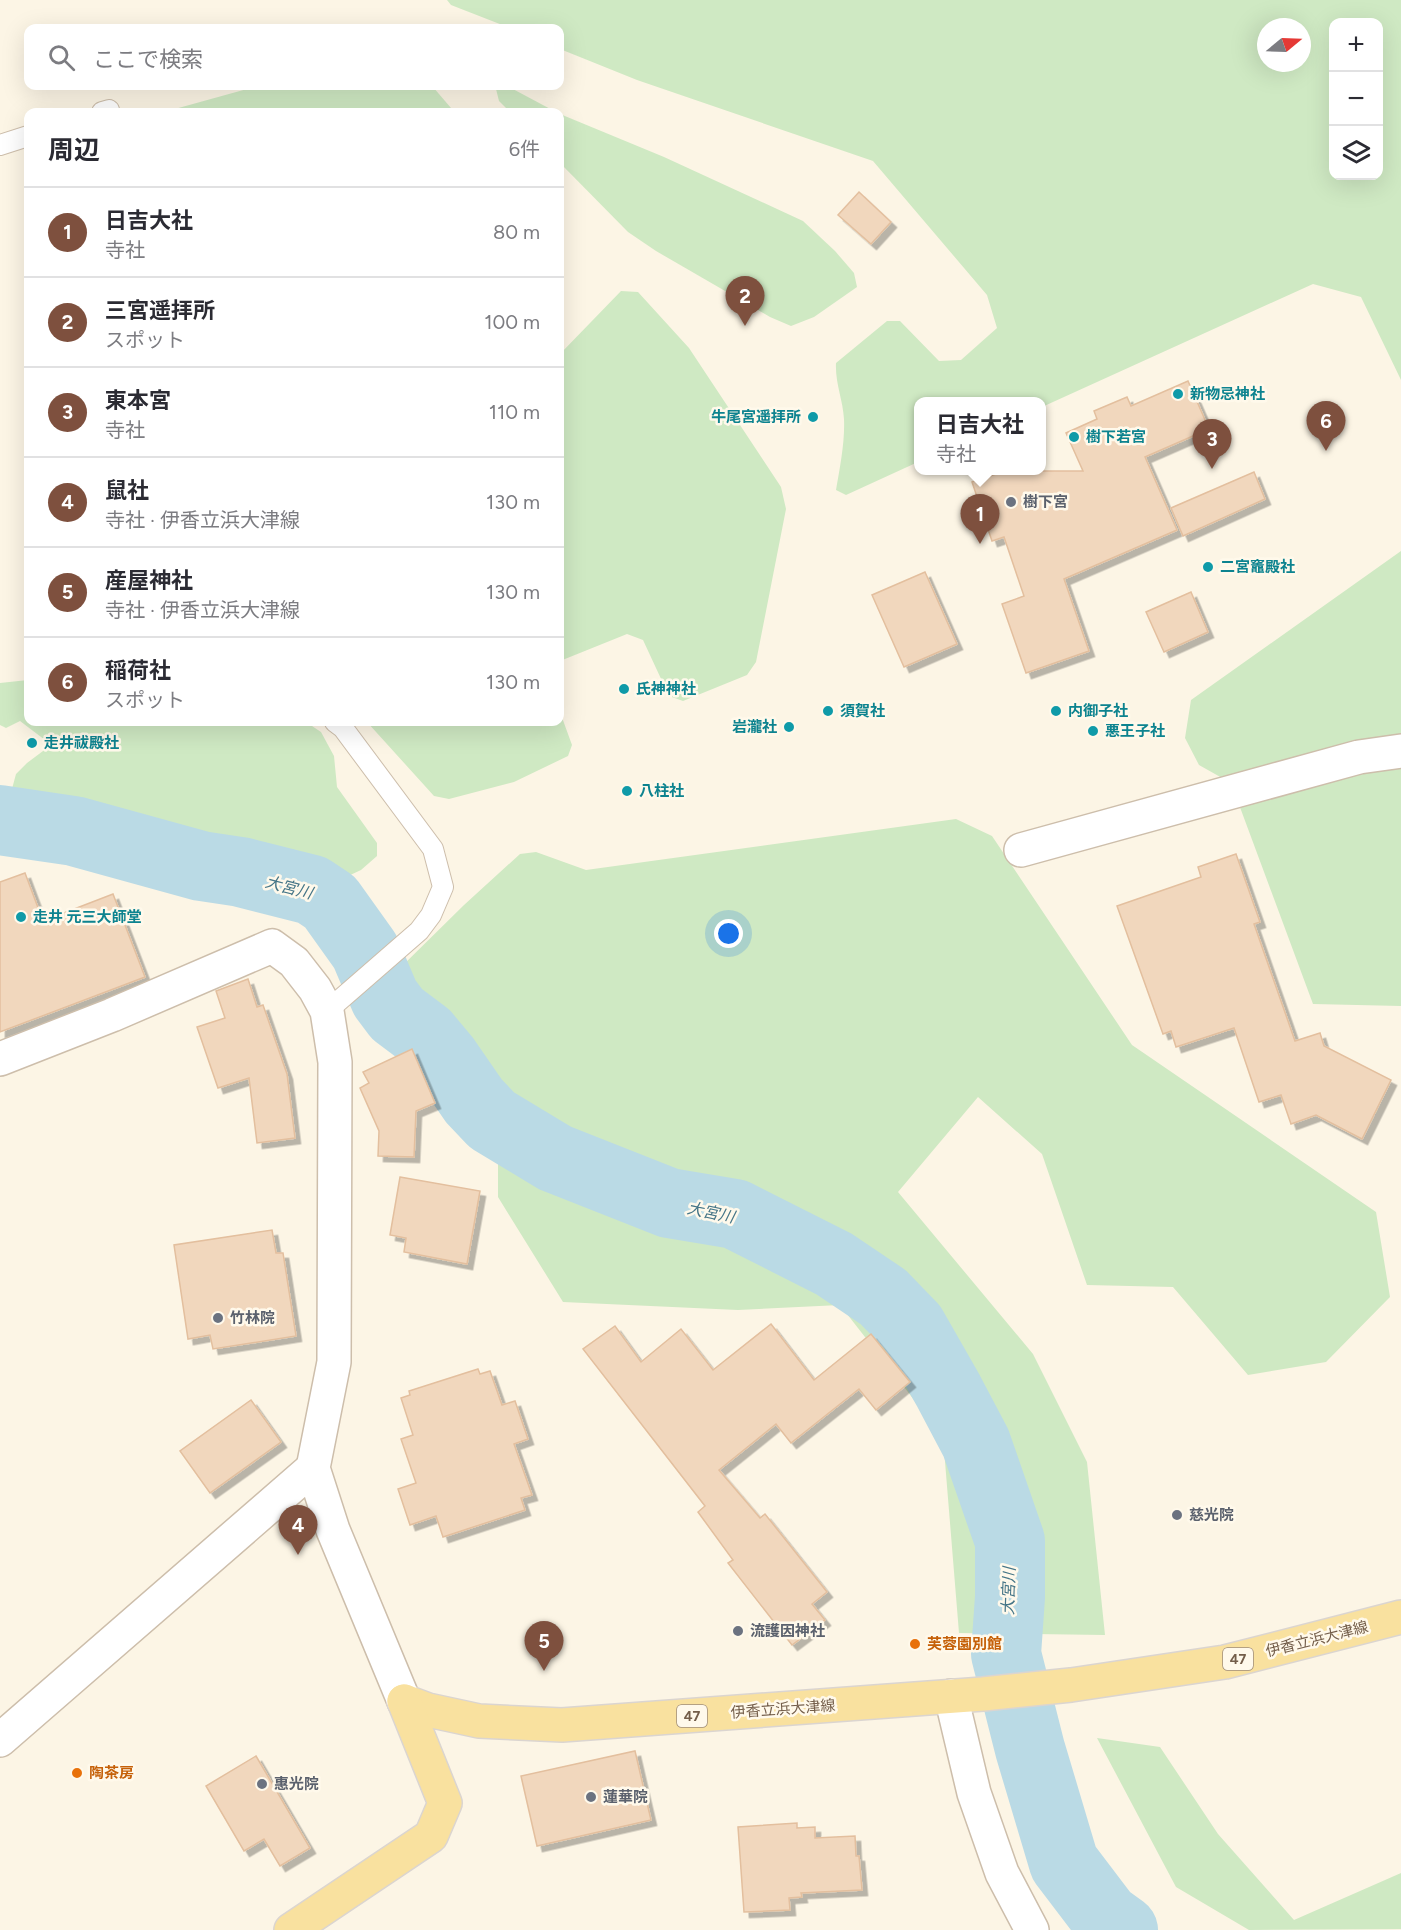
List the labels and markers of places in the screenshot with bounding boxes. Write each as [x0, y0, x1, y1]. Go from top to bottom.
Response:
pin: 2 [726, 276, 764, 326]
place label: 新物忌神社 [1190, 385, 1265, 403]
marker: 新物忌神社 [1171, 387, 1185, 401]
pin: 6 [1306, 402, 1346, 451]
place label: 牛尾宮遥拝所 [711, 408, 801, 426]
marker: 牛尾宮遥拝所 [806, 410, 820, 424]
pin: 3 [1192, 420, 1232, 469]
place label: 樹下若宮 [1086, 428, 1146, 446]
marker: 樹下若宮 [1067, 430, 1081, 444]
place label: 樹下宮 [1023, 493, 1068, 511]
pin: 1 [960, 494, 1000, 544]
marker: 樹下宮 [1004, 495, 1018, 509]
place label: 二宮竈殿社 [1220, 558, 1295, 576]
marker: 二宮竈殿社 [1201, 560, 1215, 574]
place label: 氏神神社 [636, 680, 696, 698]
marker: 氏神神社 [617, 682, 631, 696]
place label: 須賀社 [840, 702, 885, 720]
place label: 内御子社 [1068, 702, 1128, 720]
marker: 須賀社 [821, 704, 835, 718]
marker: 内御子社 [1049, 704, 1063, 718]
place label: 岩瀧社 [732, 718, 777, 736]
marker: 岩瀧社 [782, 720, 796, 734]
place label: 悪王子社 [1105, 722, 1165, 740]
marker: 悪王子社 [1086, 724, 1100, 738]
place label: 走井祓殿社 [44, 734, 119, 752]
marker: 走井祓殿社 [25, 736, 39, 750]
place label: 八柱社 [639, 782, 684, 800]
marker: 八柱社 [620, 784, 634, 798]
place label: 走井 元三大師堂 [33, 908, 142, 926]
marker: 走井 元三大師堂 [14, 910, 28, 924]
place label: 竹林院 [230, 1309, 275, 1327]
marker: 竹林院 [211, 1311, 225, 1325]
pin: 4 [278, 1506, 318, 1555]
place label: 慈光院 [1189, 1506, 1234, 1524]
marker: 慈光院 [1170, 1508, 1184, 1522]
pin: 5 [524, 1622, 564, 1671]
place label: 流護因神社 [750, 1622, 825, 1640]
marker: 流護因神社 [731, 1624, 745, 1638]
place label: 芙蓉園別館 [927, 1635, 1002, 1653]
marker: 芙蓉園別館 [908, 1637, 922, 1651]
place label: 陶茶房 [89, 1764, 134, 1782]
marker: 陶茶房 [70, 1766, 84, 1780]
place label: 惠光院 [274, 1775, 319, 1793]
marker: 惠光院 [255, 1777, 269, 1791]
place label: 蓮華院 [603, 1788, 648, 1806]
marker: 蓮華院 [584, 1790, 598, 1804]

